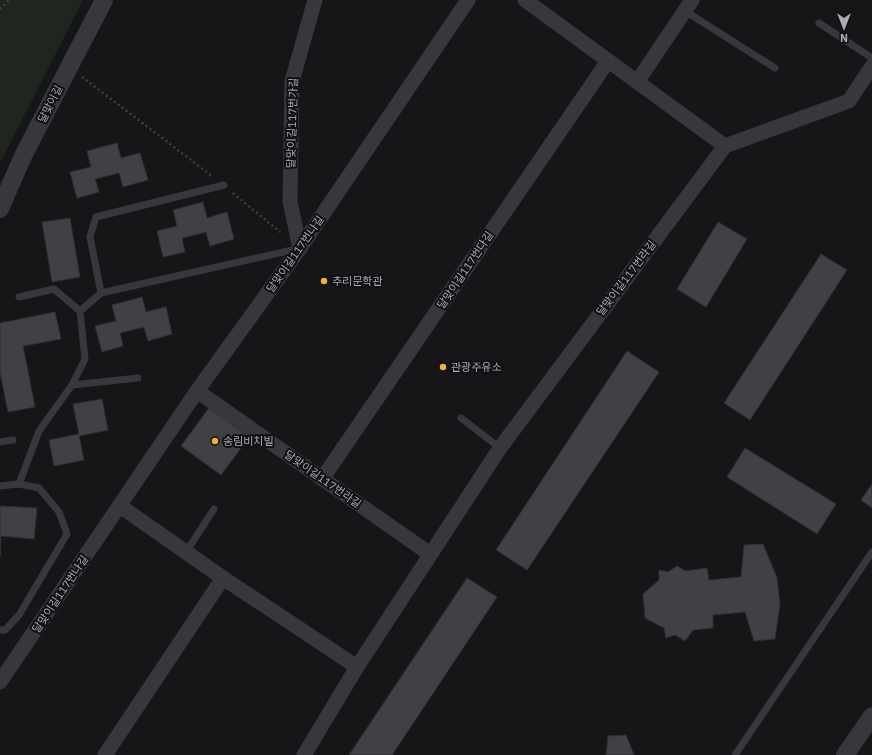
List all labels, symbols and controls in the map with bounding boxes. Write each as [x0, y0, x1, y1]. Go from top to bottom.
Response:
north arrow [824, 8, 864, 48]
text: N [840, 31, 848, 45]
street label: 달맞이길117번가길 [283, 77, 301, 169]
street label: 달맞이길 [35, 83, 65, 125]
street label: 달맞이길117번나길 [263, 213, 327, 295]
street label: 달맞이길117번다길 [434, 229, 496, 311]
street label: 달맞이길117번라길 [593, 238, 659, 318]
place label: 추리문학관 [332, 274, 383, 288]
marker: 추리문학관 [319, 276, 329, 286]
place label: 관광주유소 [451, 360, 502, 374]
marker: 관광주유소 [438, 362, 448, 372]
place label: 송림비치빌 [223, 434, 274, 448]
marker: 송림비치빌 [210, 436, 220, 446]
street label: 달맞이길117번라길 [282, 447, 364, 511]
street label: 달맞이길117번나길 [29, 553, 91, 635]

